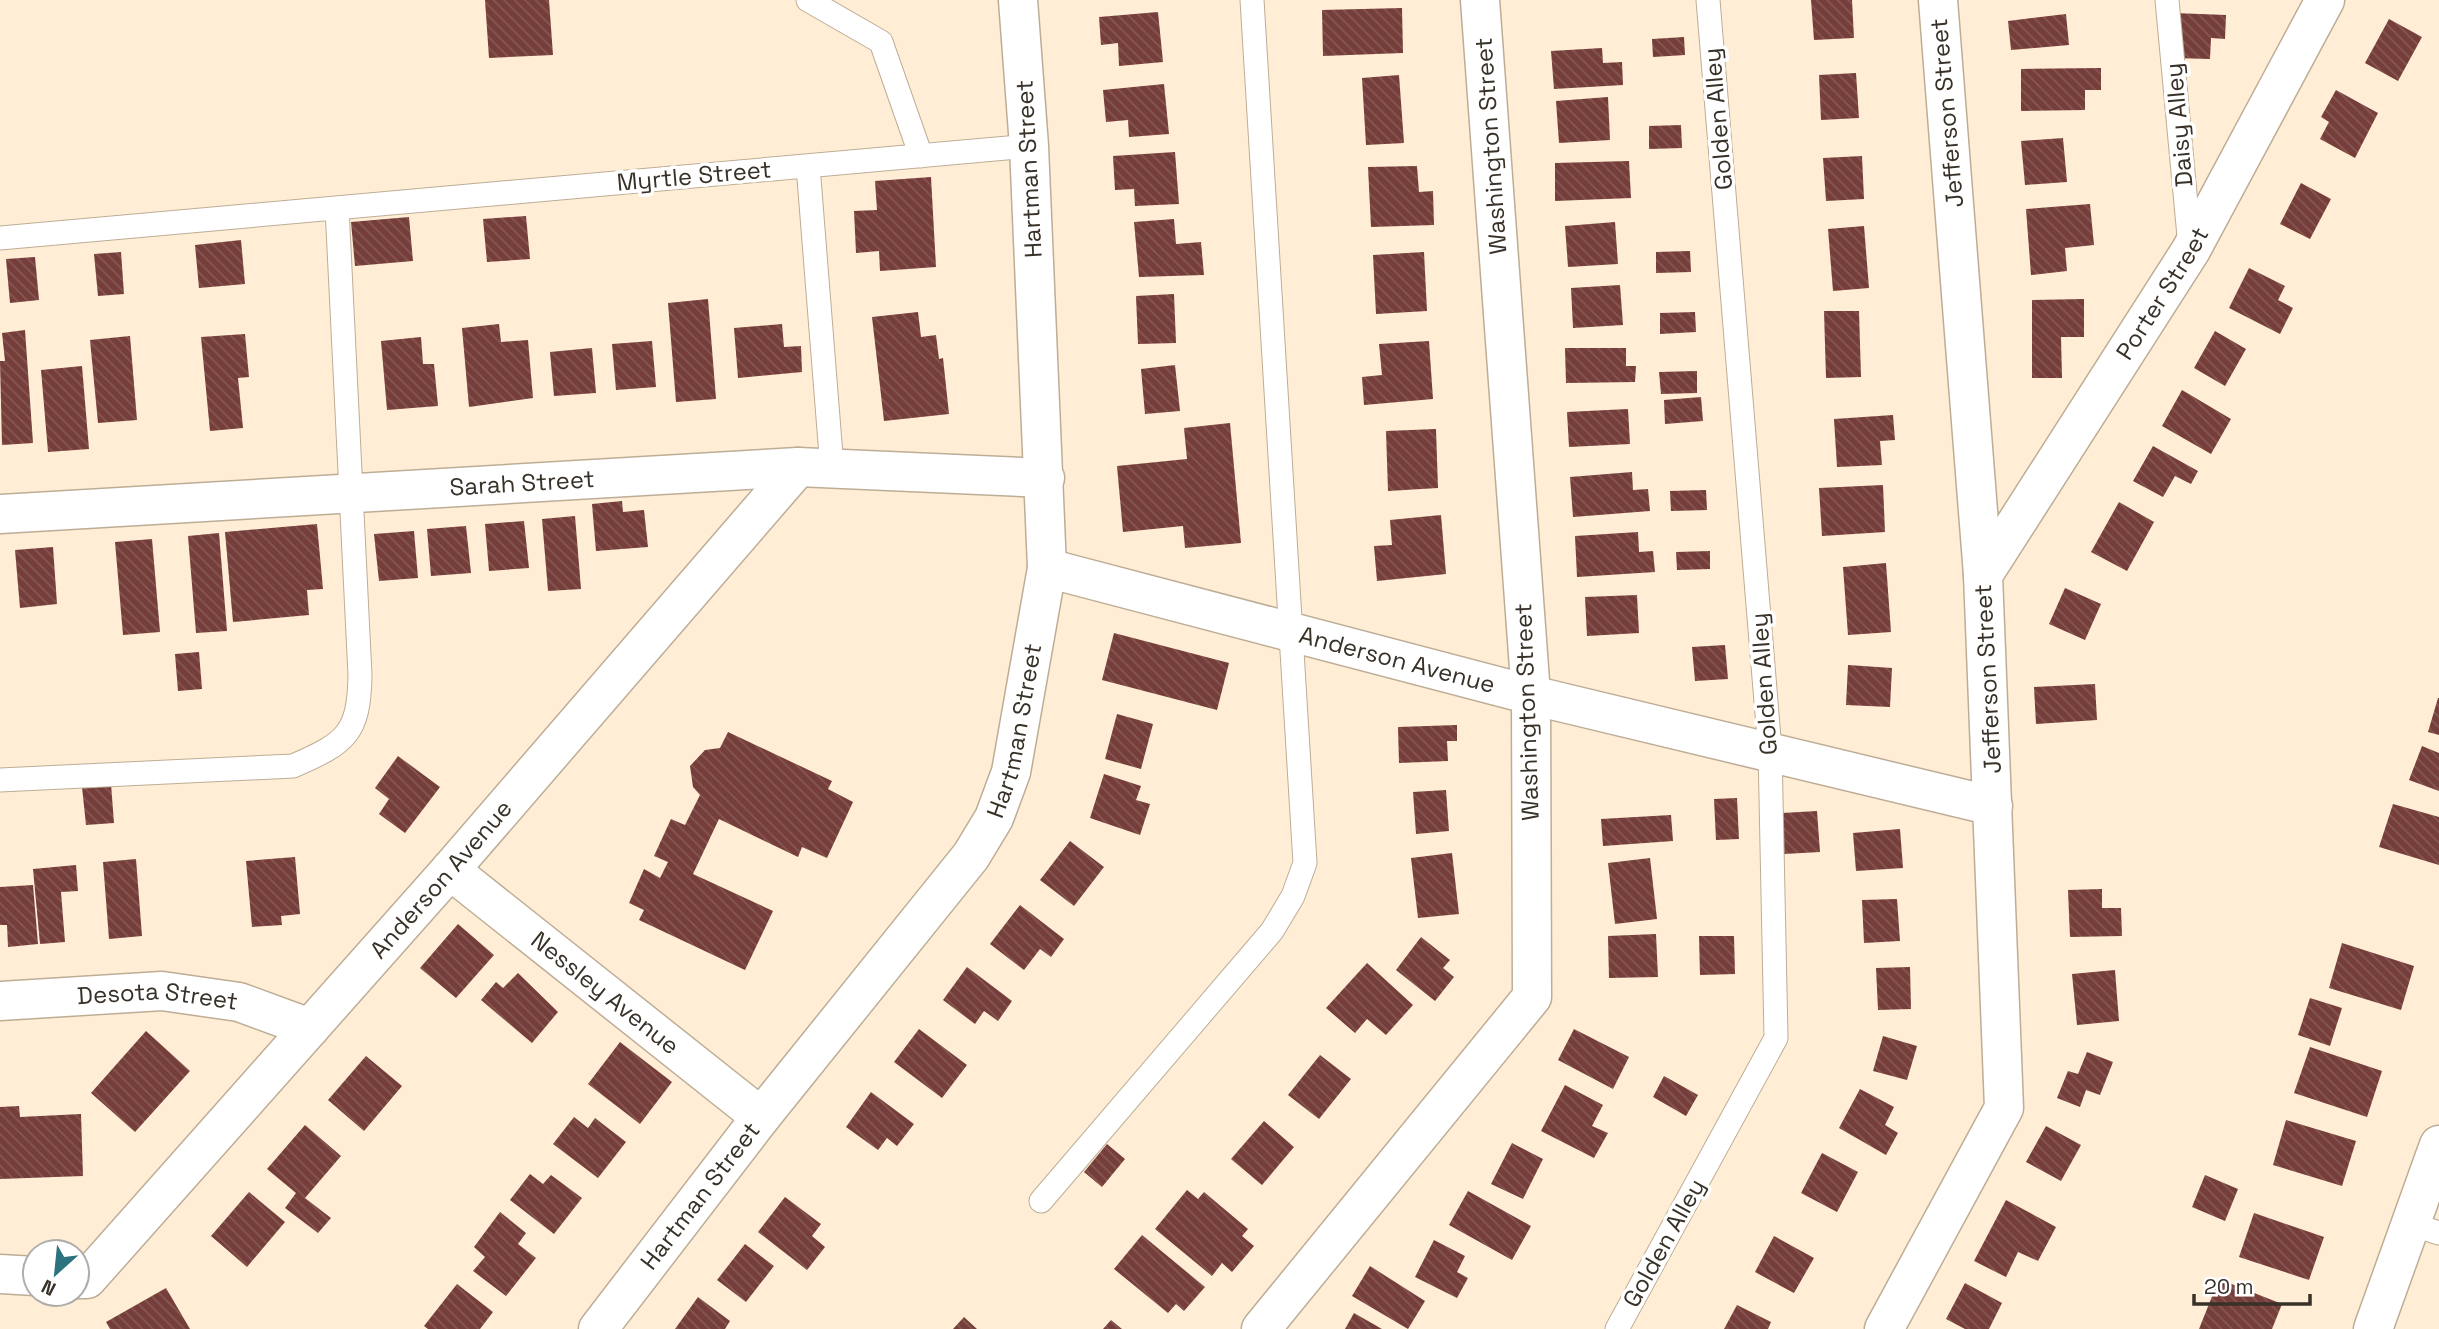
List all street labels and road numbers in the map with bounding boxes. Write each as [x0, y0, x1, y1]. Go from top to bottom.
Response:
street label: Jefferson Street [1923, 17, 1970, 209]
street label: Washington Street [1467, 36, 1514, 256]
street label: Golden Alley [1696, 47, 1739, 191]
street label: Daisy Alley [2158, 62, 2199, 188]
street label: Hartman Street [1008, 79, 1049, 259]
street label: Myrtle Street [615, 153, 773, 198]
street label: Porter Street [2109, 221, 2215, 366]
street label: Sarah Street [449, 463, 595, 502]
street label: Jefferson Street [1967, 583, 2008, 775]
street label: Washington Street [1507, 603, 1546, 821]
street label: Golden Alley [1743, 612, 1784, 756]
street label: Anderson Avenue [1296, 619, 1499, 700]
street label: Hartman Street [979, 641, 1048, 822]
street label: Anderson Avenue [363, 793, 519, 965]
street label: Nessley Avenue [525, 924, 686, 1061]
street label: Desota Street [76, 975, 240, 1017]
street label: Hartman Street [633, 1115, 767, 1276]
street label: Golden Alley [1615, 1173, 1712, 1313]

